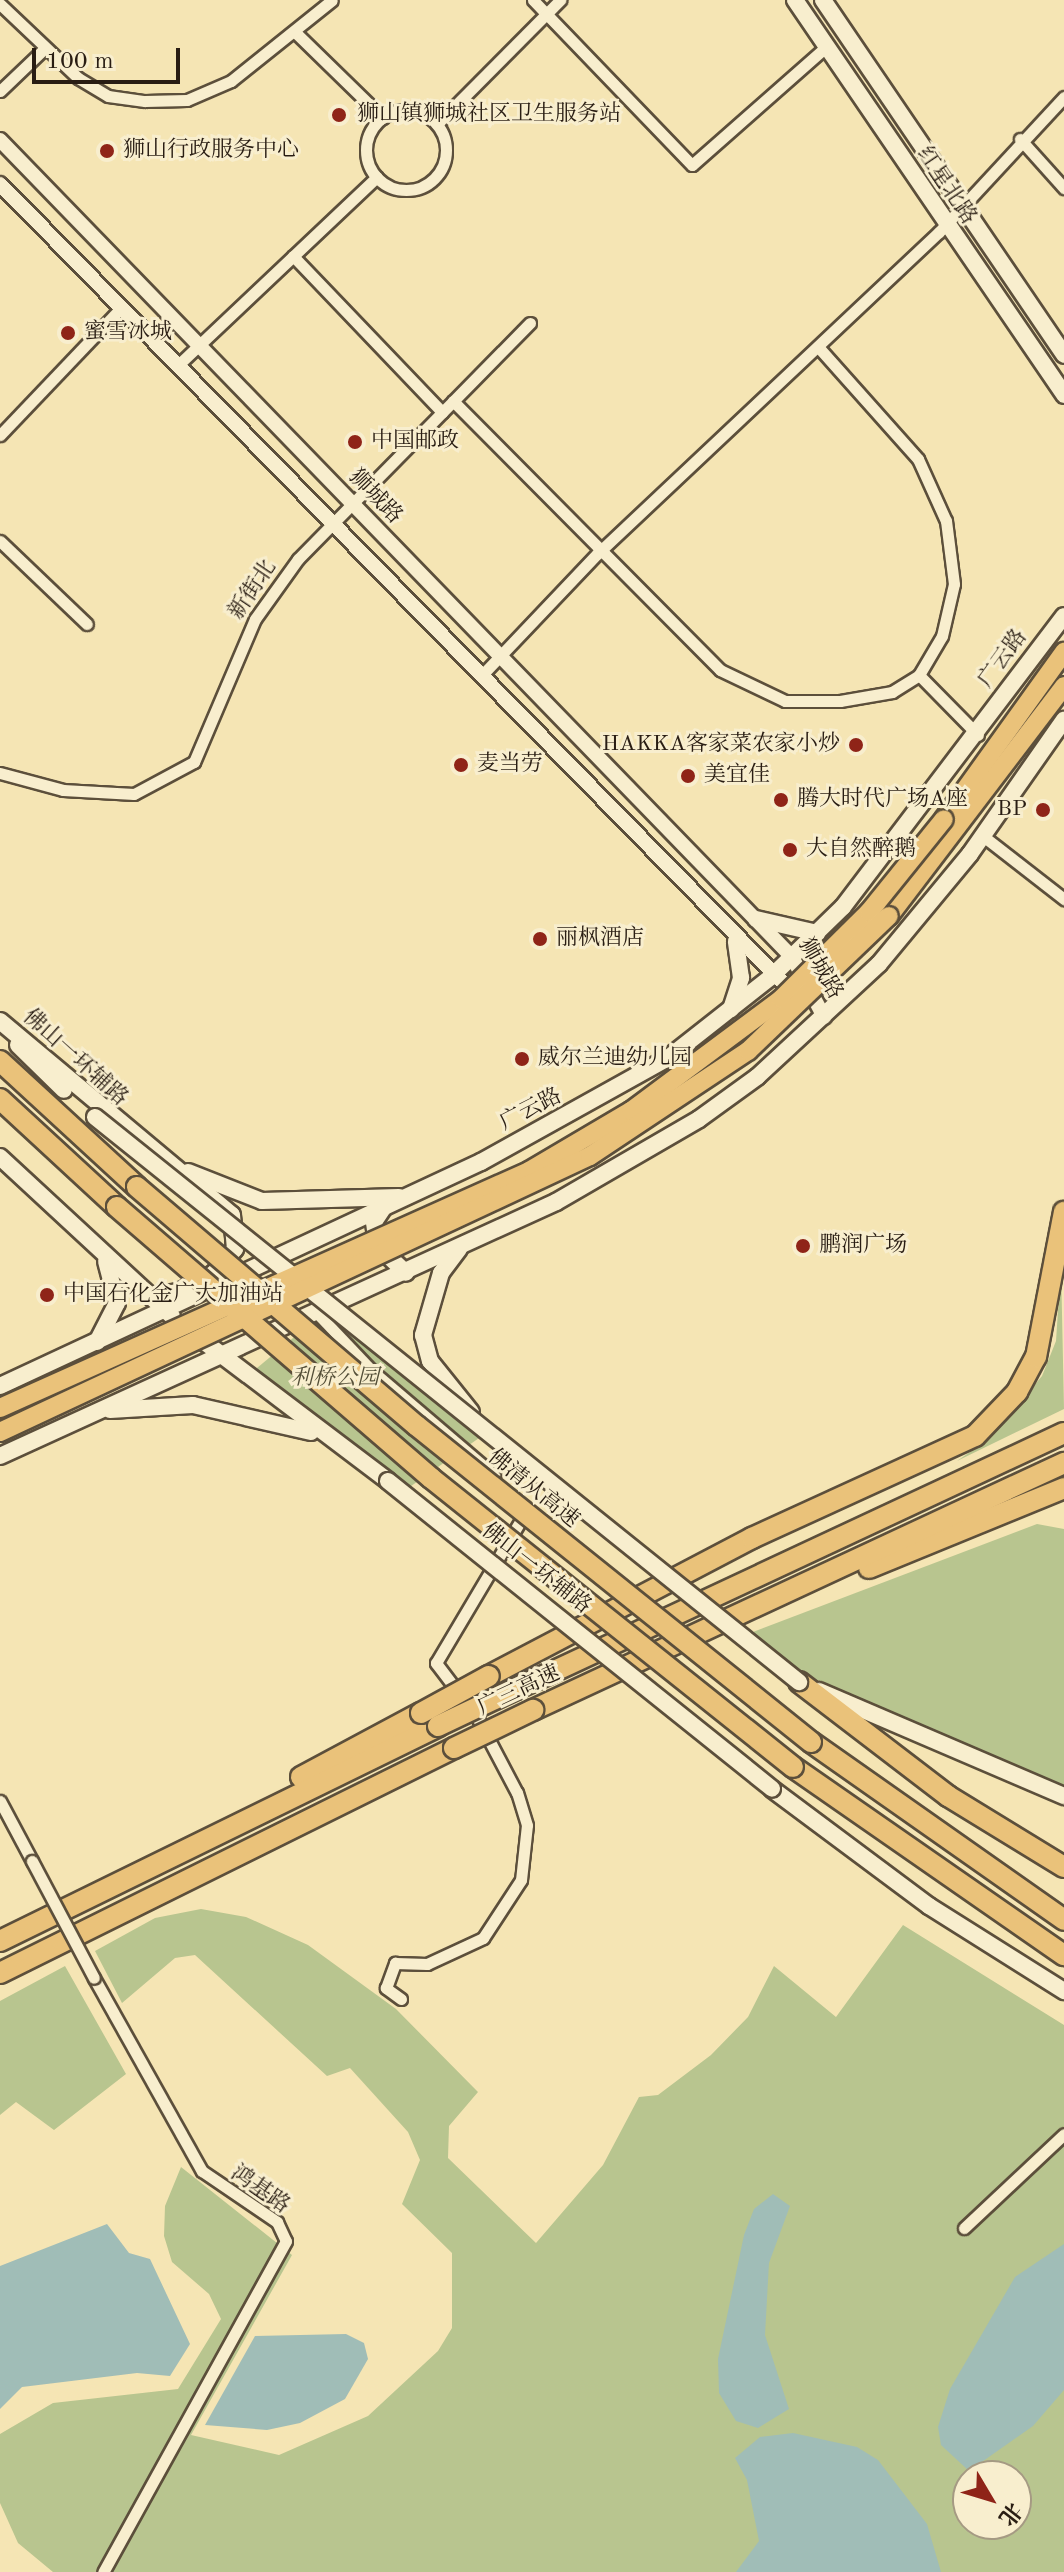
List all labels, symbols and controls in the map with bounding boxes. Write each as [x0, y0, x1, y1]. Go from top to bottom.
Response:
scale bar [36, 32, 184, 82]
text: 100 m [46, 50, 114, 74]
place label: 狮山镇狮城社区卫生服务站 [357, 102, 621, 128]
marker: 狮山镇狮城社区卫生服务站 [328, 104, 350, 126]
place label: 狮山行政服务中心 [123, 138, 299, 164]
marker: 狮山行政服务中心 [98, 142, 116, 160]
street label: 红星北路 [910, 142, 982, 230]
place label: 蜜雪冰城 [84, 320, 172, 346]
marker: 蜜雪冰城 [59, 324, 77, 342]
place label: 中国邮政 [371, 429, 459, 455]
marker: 中国邮政 [346, 433, 364, 451]
street label: 狮城路 [343, 464, 407, 530]
street label: 新街北 [224, 555, 282, 625]
street label: 广云路 [973, 625, 1033, 693]
place label: HAKKA客家菜农家小炒 [602, 732, 840, 758]
marker: HAKKA客家菜农家小炒 [847, 736, 865, 754]
place label: 麦当劳 [477, 752, 543, 778]
marker: 麦当劳 [452, 756, 470, 774]
place label: 美宜佳 [704, 763, 770, 789]
marker: 美宜佳 [679, 767, 697, 785]
place label: 腾大时代广场A座 [797, 787, 968, 813]
marker: 腾大时代广场A座 [772, 791, 790, 809]
place label: BP [997, 797, 1027, 823]
marker: BP [1034, 801, 1052, 819]
place label: 大自然醉鹅 [806, 837, 916, 863]
marker: 大自然醉鹅 [781, 841, 799, 859]
place label: 丽枫酒店 [556, 926, 644, 952]
marker: 丽枫酒店 [531, 930, 549, 948]
street label: 狮城路 [792, 934, 848, 1004]
street label: 佛山一环辅路 [17, 1004, 133, 1112]
place label: 威尔兰迪幼儿园 [538, 1046, 692, 1072]
marker: 威尔兰迪幼儿园 [513, 1050, 531, 1068]
street label: 广云路 [496, 1083, 566, 1137]
place label: 鹏润广场 [819, 1233, 907, 1259]
marker: 鹏润广场 [794, 1237, 812, 1255]
place label: 中国石化金广大加油站 [63, 1282, 283, 1308]
marker: 中国石化金广大加油站 [38, 1286, 56, 1304]
park label: 利桥公园 [291, 1366, 379, 1392]
street label: 佛清从高速 [482, 1444, 584, 1534]
street label: 佛山一环辅路 [476, 1518, 596, 1620]
street label: 广三高速 [474, 1660, 564, 1722]
street label: 鸿基路 [225, 2160, 295, 2220]
north arrow [952, 2460, 1032, 2540]
text: 北 [994, 2498, 1025, 2529]

